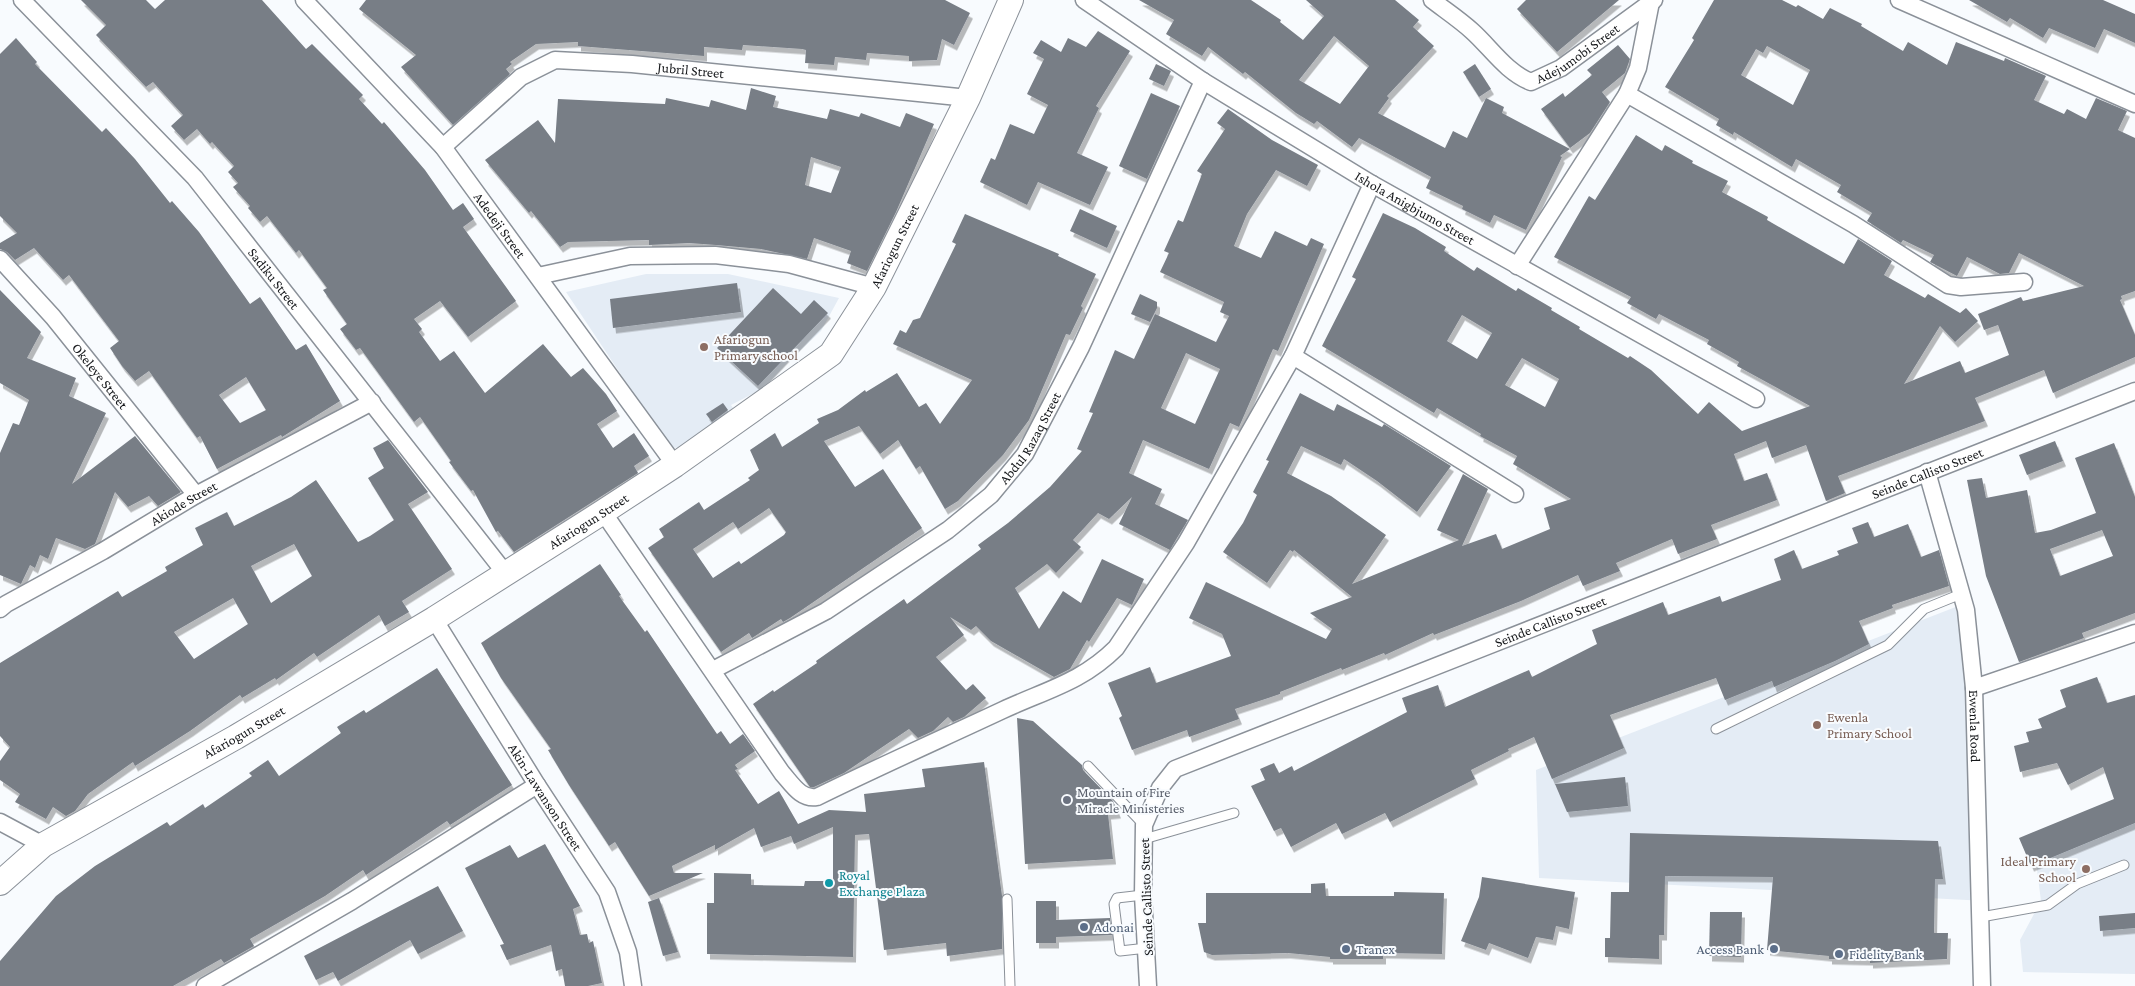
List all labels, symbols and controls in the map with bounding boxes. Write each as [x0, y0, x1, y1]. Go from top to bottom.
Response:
street label: Adejumobi Street [1533, 20, 1623, 87]
street label: Jubril Street [655, 58, 725, 81]
street label: Ishola Anigbjumo Street [1352, 168, 1478, 248]
street label: Adedeji Street [471, 189, 530, 261]
street label: Afariogun Street [867, 201, 922, 290]
street label: Sadiku Street [245, 245, 303, 313]
place label: Afariogun Primary school [714, 331, 798, 363]
street label: Okeleye Street [69, 340, 132, 412]
marker: Afariogun Primary school [698, 341, 710, 353]
street label: Abdul Razaq Street [996, 389, 1064, 487]
street label: Seinde Callisto Street [1869, 444, 1985, 502]
street label: Akiode Street [147, 477, 220, 529]
street label: Afariogun Street [546, 489, 632, 552]
street label: Seinde Callisto Street [1492, 592, 1609, 650]
street label: Ewenla Road [1966, 690, 1984, 763]
street label: Afariogun Street [200, 702, 288, 762]
place label: Ewenla Primary School [1827, 709, 1912, 741]
marker: Ewenla Primary School [1811, 719, 1823, 731]
street label: Akin-Lawanson Street [505, 741, 586, 854]
place label: Mountain of Fire Miracle Ministeries [1077, 784, 1185, 816]
marker: Mountain of Fire Miracle Ministeries [1061, 794, 1073, 806]
street label: Seinde Callisto Street [1136, 837, 1156, 956]
place label: Ideal Primary School [2001, 853, 2077, 885]
marker: Ideal Primary School [2080, 863, 2092, 875]
place label: Royal Exchange Plaza [839, 867, 926, 899]
marker: Royal Exchange Plaza [823, 877, 835, 889]
place label: Adonai [1094, 919, 1134, 935]
marker: Adonai [1078, 921, 1090, 933]
place label: Tranex [1356, 941, 1395, 957]
place label: Access Bank [1696, 941, 1764, 957]
marker: Tranex [1340, 943, 1352, 955]
marker: Access Bank [1768, 943, 1780, 955]
place label: Fidelity Bank [1849, 946, 1923, 962]
marker: Fidelity Bank [1833, 948, 1845, 960]

